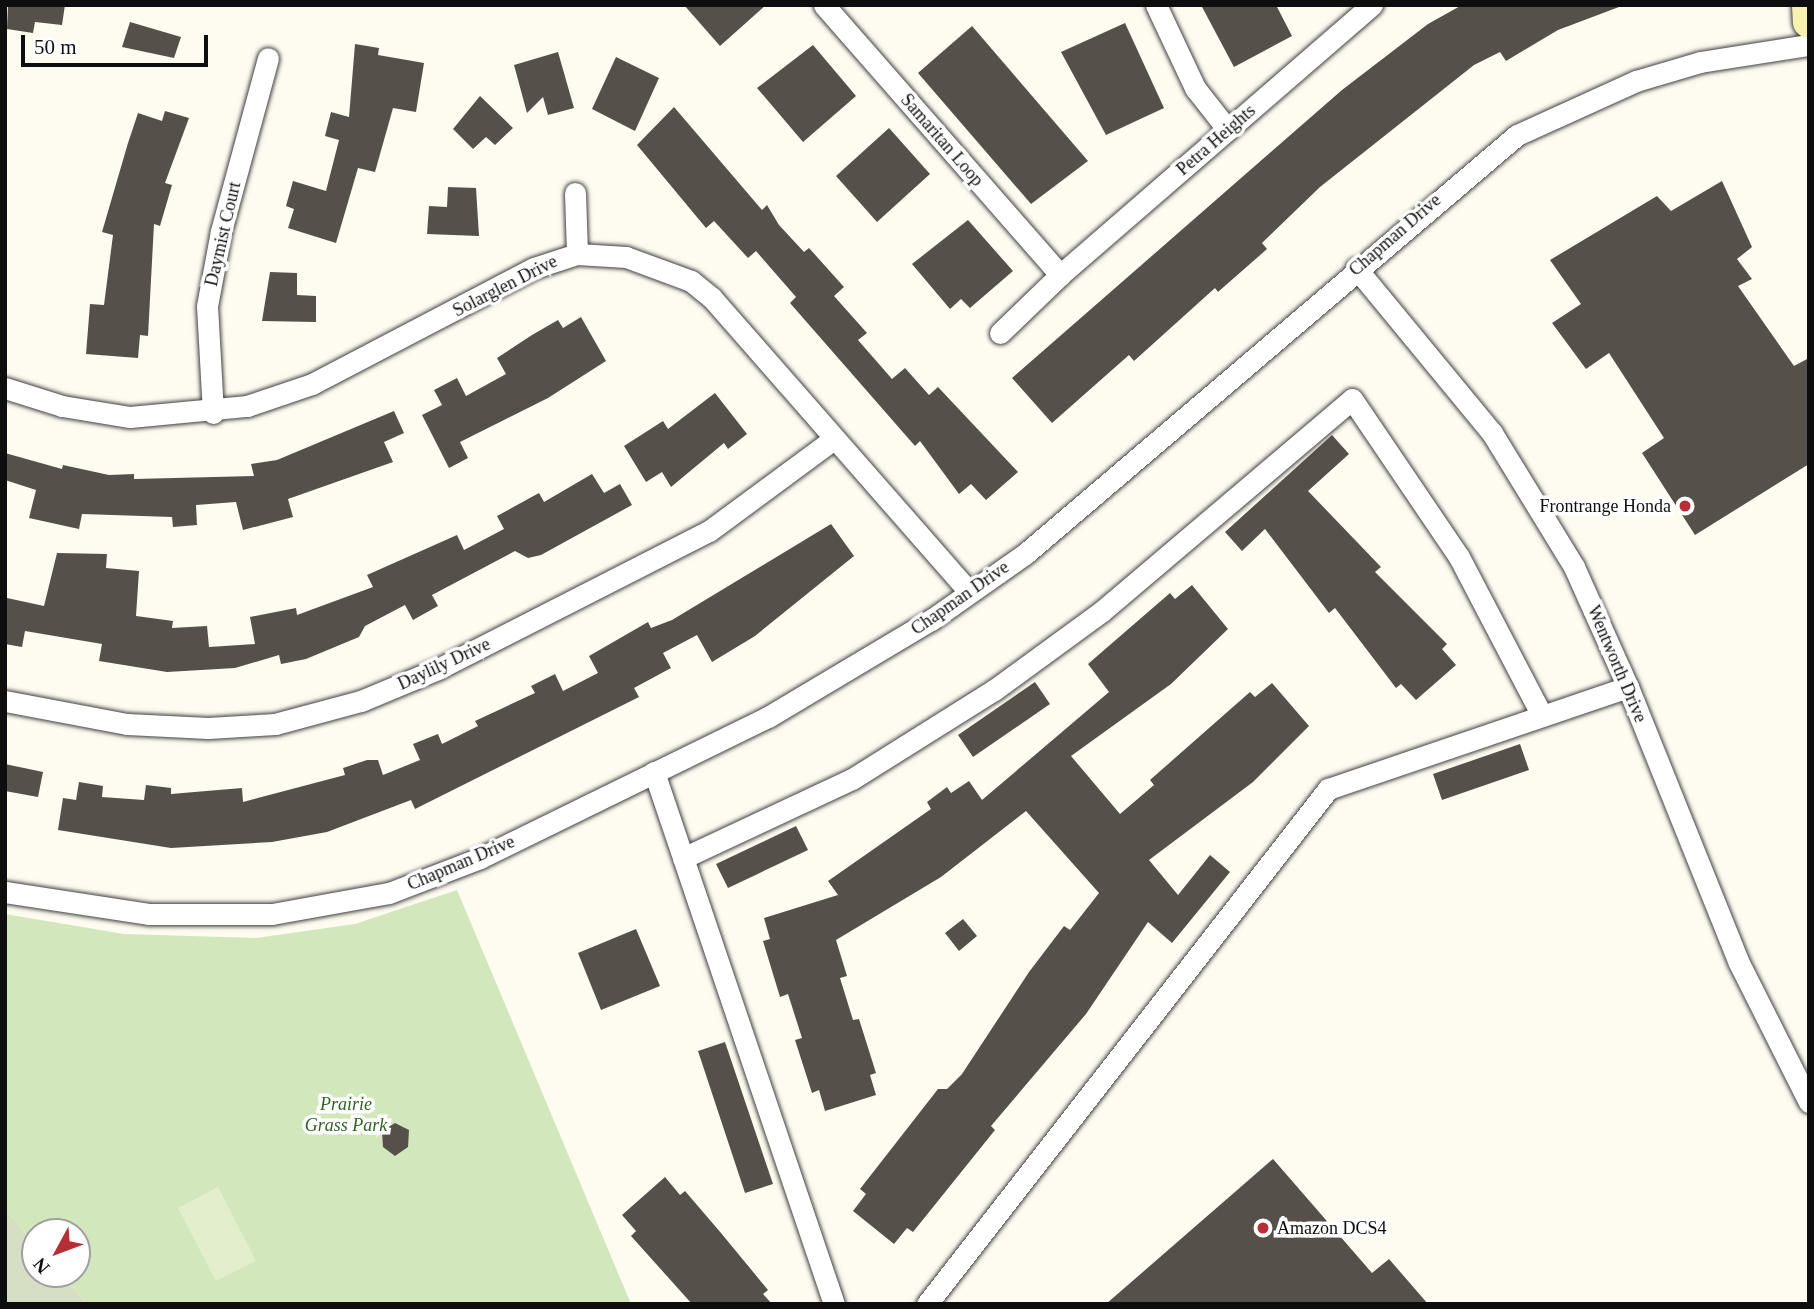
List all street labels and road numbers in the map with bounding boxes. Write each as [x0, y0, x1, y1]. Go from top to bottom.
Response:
street label: Samaritan Loop [896, 89, 988, 191]
street label: Petra Heights [1172, 100, 1260, 180]
street label: Daymist Court [200, 180, 246, 288]
street label: Chapman Drive [1345, 189, 1445, 281]
street label: Solarglen Drive [449, 250, 561, 322]
street label: Chapman Drive [907, 556, 1013, 640]
street label: Wentworth Drive [1583, 602, 1651, 726]
street label: Daylily Drive [394, 633, 494, 695]
street label: Chapman Drive [404, 831, 518, 895]

